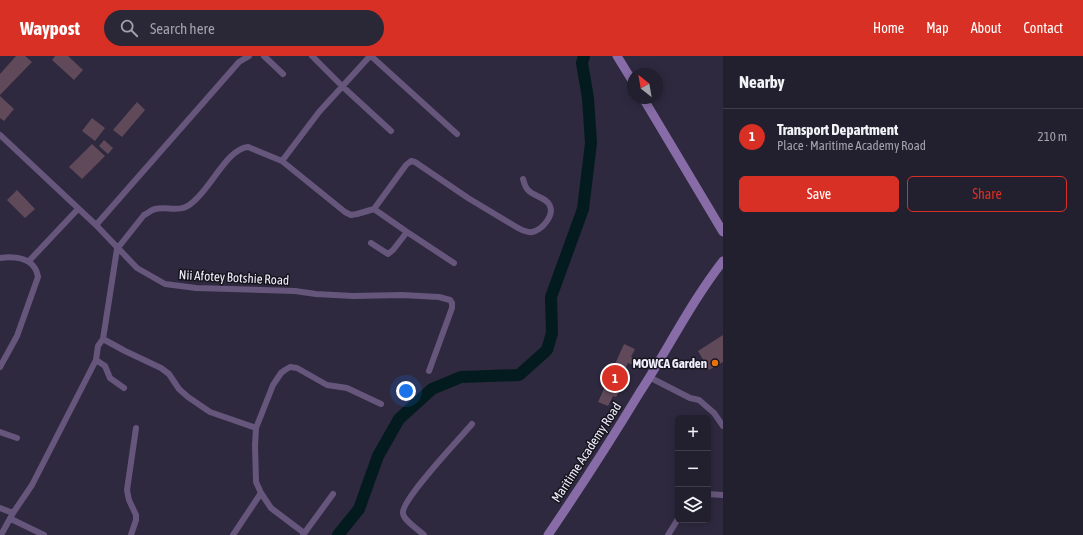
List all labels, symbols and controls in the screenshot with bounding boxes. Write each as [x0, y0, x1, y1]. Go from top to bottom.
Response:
search box [104, 10, 384, 46]
text: Waypost [20, 17, 80, 39]
icon: search [118, 17, 140, 39]
text: Search here [150, 20, 215, 37]
text: Home [873, 20, 904, 36]
text: Map [926, 20, 949, 36]
text: About [971, 20, 1002, 36]
text: Contact [1024, 20, 1063, 36]
north arrow [627, 68, 663, 104]
text: Nearby [739, 72, 785, 92]
text: Transport Department [777, 121, 898, 138]
text: 1 [749, 129, 755, 144]
text: 210 m [1038, 129, 1067, 144]
text: Place · Maritime Academy Road [777, 138, 926, 153]
button: Save [739, 176, 899, 212]
button: Share [907, 176, 1067, 212]
street label: Nii Afotey Botshie Road [178, 267, 290, 288]
place label: MOWCA Garden [632, 356, 707, 371]
marker: MOWCA Garden [710, 358, 720, 368]
pin: 1 [602, 363, 628, 393]
your location [396, 381, 416, 401]
street label: Maritime Academy Road [549, 400, 624, 505]
map controls [675, 415, 711, 523]
button: + [675, 415, 711, 451]
button: − [675, 451, 711, 487]
button: layers [675, 487, 711, 523]

